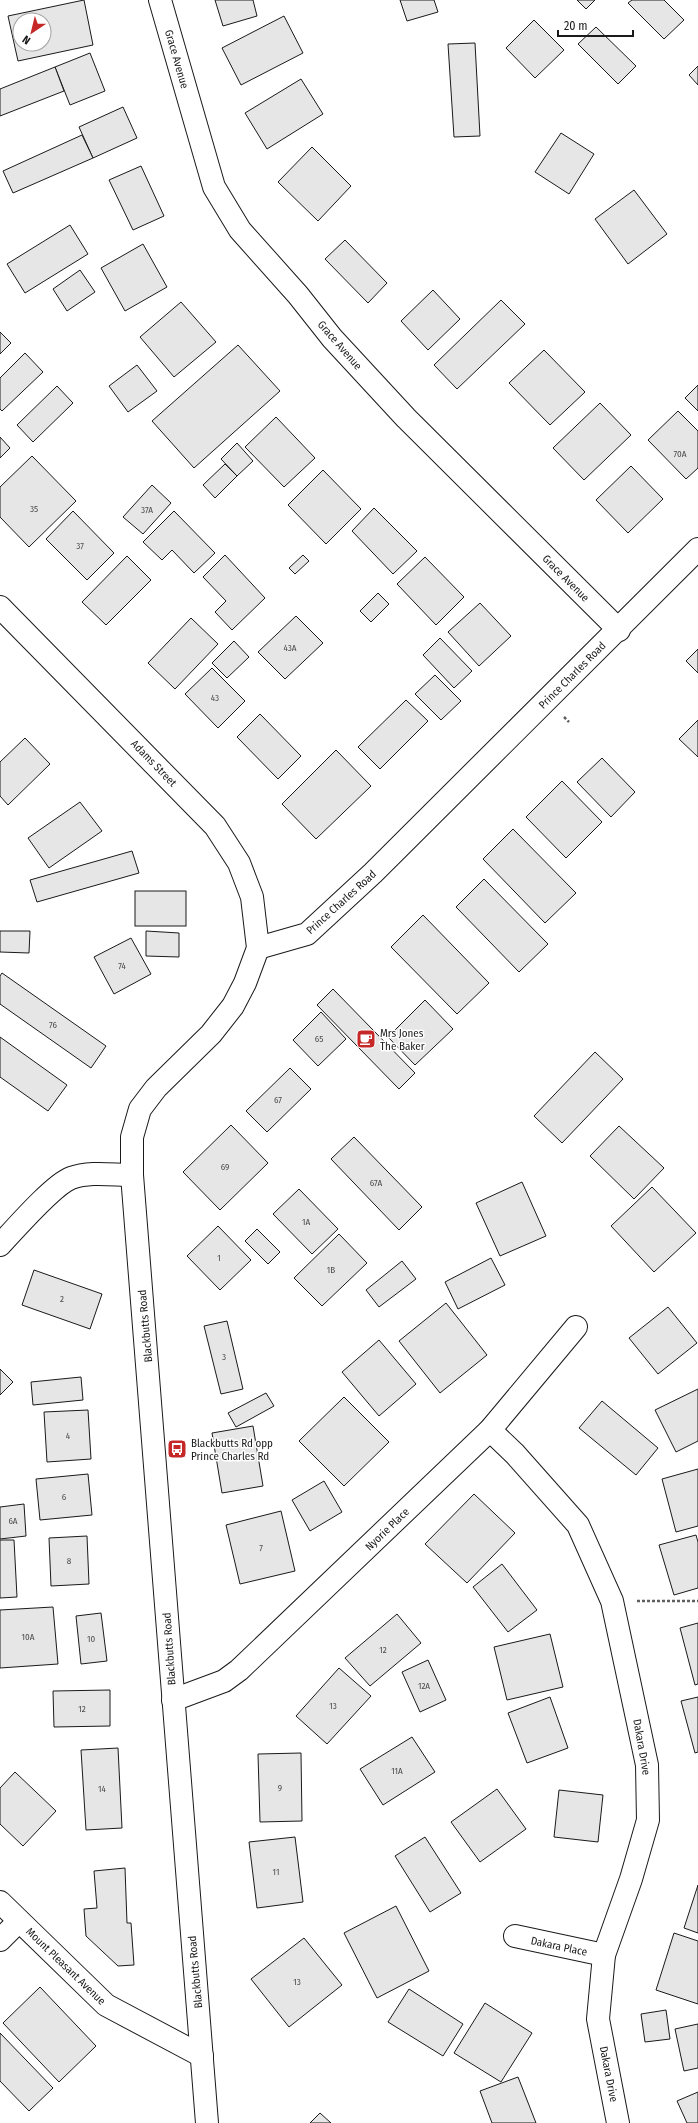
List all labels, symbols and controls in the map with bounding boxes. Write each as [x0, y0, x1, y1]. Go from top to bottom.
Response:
north arrow [12, 12, 52, 52]
scale bar [558, 12, 633, 38]
text: 20 m [564, 19, 588, 33]
street label: Grace Avenue [162, 28, 191, 90]
text: N [20, 33, 33, 47]
street label: Grace Avenue [315, 318, 364, 373]
house number: 70A [674, 449, 687, 459]
house number: 35 [30, 504, 38, 514]
house number: 37A [141, 505, 153, 515]
house number: 37 [76, 541, 84, 551]
street label: Grace Avenue [540, 552, 592, 604]
street label: Prince Charles Road [536, 639, 609, 712]
house number: 43A [283, 643, 297, 653]
house number: 43 [211, 693, 219, 703]
street label: Adams Street [128, 737, 179, 790]
street label: Prince Charles Road [304, 868, 379, 937]
house number: 74 [118, 961, 126, 971]
house number: 76 [49, 1020, 57, 1030]
place label: Mrs Jones The Baker [380, 1027, 425, 1053]
cafe icon: Mrs Jones The Baker [355, 1028, 377, 1050]
house number: 65 [315, 1034, 323, 1044]
house number: 67 [274, 1095, 282, 1105]
house number: 69 [221, 1162, 229, 1172]
house number: 67A [370, 1178, 382, 1188]
house number: 1A [302, 1217, 310, 1227]
house number: 1 [217, 1253, 221, 1263]
house number: 1B [327, 1265, 335, 1275]
street label: Blackbutts Road [136, 1289, 155, 1363]
house number: 2 [60, 1294, 64, 1304]
house number: 3 [222, 1352, 226, 1362]
house number: 4 [66, 1431, 71, 1441]
place label: Blackbutts Rd opp Prince Charles Rd [191, 1437, 273, 1463]
bus stop icon: Blackbutts Rd opp Prince Charles Rd [166, 1438, 188, 1460]
house number: 6 [62, 1492, 67, 1502]
street label: Nyorie Place [363, 1505, 412, 1553]
house number: 6A [8, 1516, 18, 1526]
house number: 7 [259, 1543, 263, 1553]
house number: 8 [67, 1556, 72, 1566]
street label: Blackbutts Road [160, 1612, 179, 1686]
house number: 10A [22, 1632, 35, 1642]
house number: 10 [87, 1634, 95, 1644]
house number: 12 [379, 1645, 387, 1655]
house number: 12A [418, 1681, 430, 1691]
house number: 13 [329, 1701, 337, 1711]
house number: 12 [78, 1704, 86, 1714]
street label: Dakara Drive [630, 1718, 653, 1776]
house number: 11A [391, 1766, 403, 1776]
house number: 9 [278, 1783, 282, 1793]
house number: 14 [98, 1784, 107, 1794]
house number: 11 [273, 1867, 279, 1877]
street label: Mount Pleasant Avenue [23, 1925, 108, 2008]
street label: Dakara Place [530, 1934, 588, 1959]
street label: Blackbutts Road [186, 1935, 205, 2009]
house number: 13 [293, 1977, 301, 1987]
street label: Dakara Drive [597, 2045, 620, 2103]

